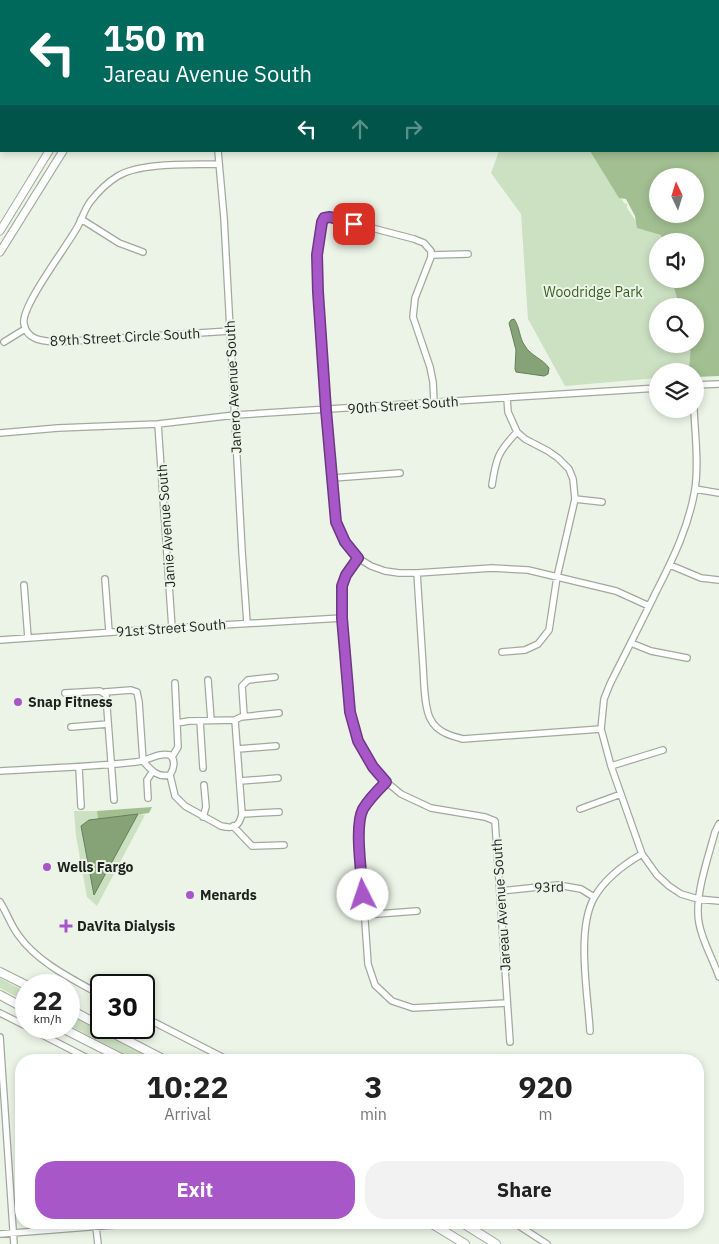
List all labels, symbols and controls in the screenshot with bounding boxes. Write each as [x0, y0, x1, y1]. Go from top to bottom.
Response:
text: 150 m [103, 15, 206, 61]
icon: left [20, 20, 85, 85]
text: Jareau Avenue South [103, 59, 312, 88]
icon: left [293, 115, 321, 143]
icon: ahead [346, 115, 374, 143]
icon: right [399, 115, 427, 143]
north arrow [649, 168, 704, 222]
map controls [649, 168, 704, 418]
pin [333, 203, 375, 245]
icon: arrive [340, 210, 368, 238]
button: sound [649, 233, 704, 288]
park label: Woodridge Park [543, 283, 643, 301]
button: search [649, 298, 704, 353]
street label: Janero Avenue South [221, 320, 245, 454]
street label: 89th Street Circle South [49, 324, 201, 350]
button: layers [649, 363, 704, 418]
street label: 90th Street South [347, 392, 459, 418]
street label: Janie Avenue South [153, 464, 179, 588]
street label: 91st Street South [115, 615, 227, 641]
place label: Snap Fitness [28, 693, 113, 711]
marker: Snap Fitness [12, 696, 24, 708]
street label: Jareau Avenue South [487, 838, 515, 972]
place label: Wells Fargo [57, 858, 134, 876]
marker: Wells Fargo [41, 861, 53, 873]
position arrow [336, 868, 388, 920]
street label: 93rd [534, 877, 564, 897]
place label: Menards [200, 886, 257, 904]
marker: Menards [184, 889, 196, 901]
place label: DaVita Dialysis [77, 917, 175, 935]
marker: DaVita Dialysis [59, 919, 73, 933]
speed limit sign: 30 [90, 974, 155, 1039]
text: 22 [32, 984, 63, 1017]
text: km/h [33, 1011, 62, 1026]
text: 10:22 [147, 1067, 228, 1106]
text: 3 [364, 1067, 382, 1106]
text: 920 [518, 1067, 572, 1106]
text: Arrival [164, 1104, 211, 1124]
text: min [360, 1104, 387, 1124]
text: m [538, 1104, 552, 1124]
button: Exit [35, 1161, 355, 1219]
button: Share [365, 1161, 684, 1219]

